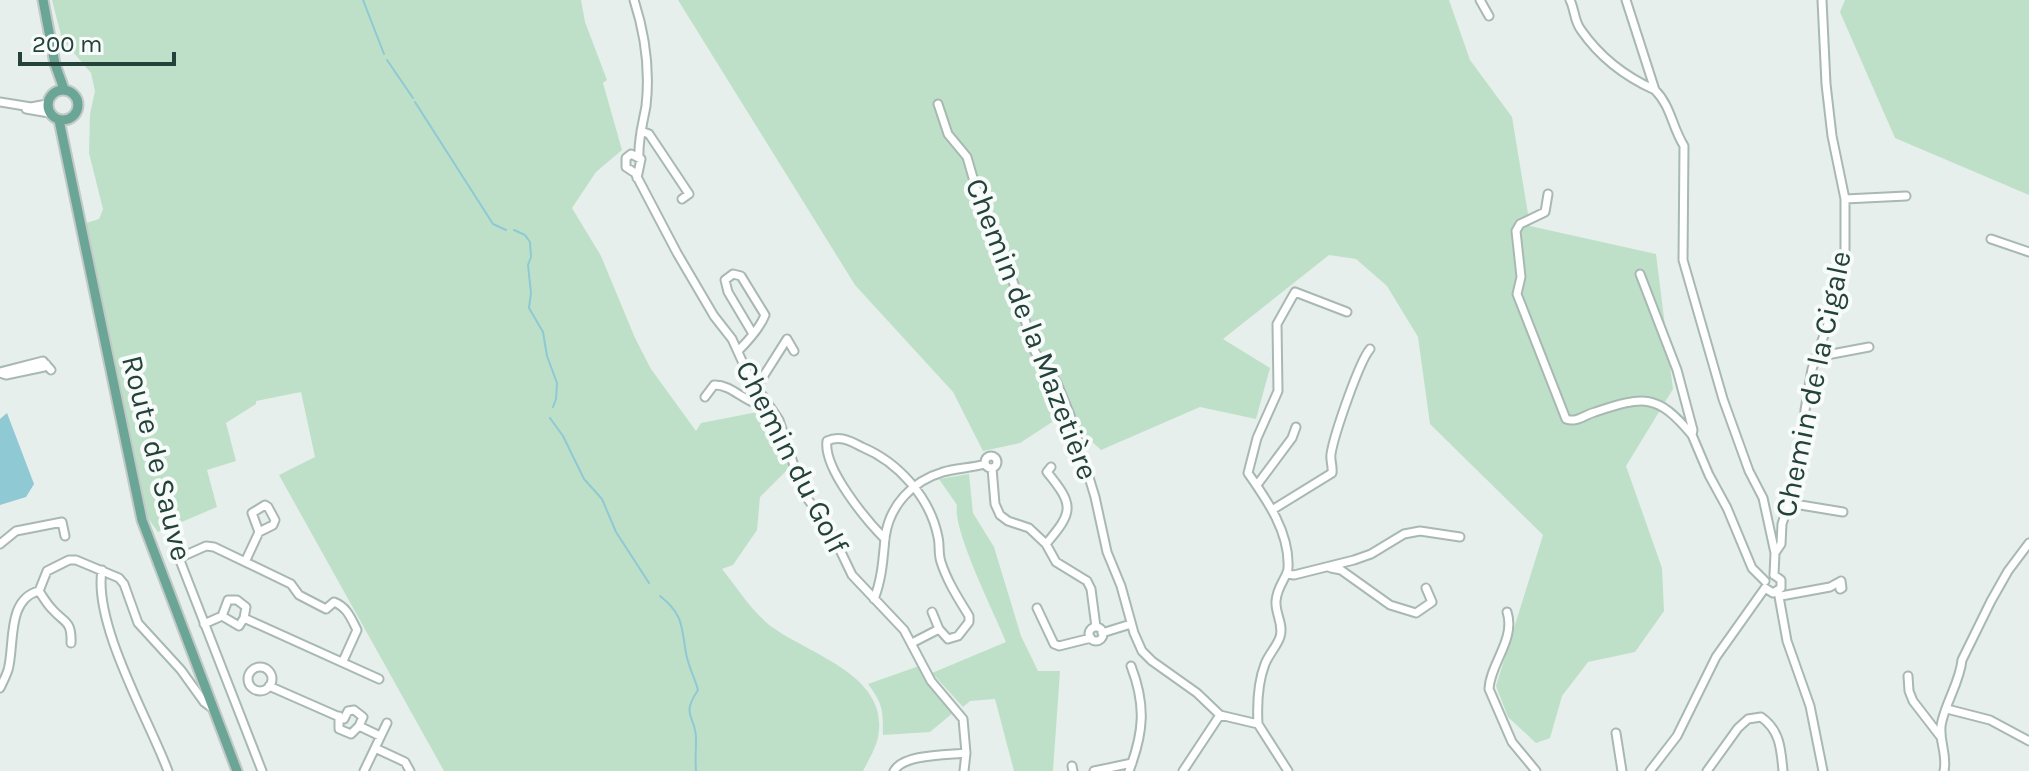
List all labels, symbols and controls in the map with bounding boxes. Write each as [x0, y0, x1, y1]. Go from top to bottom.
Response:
scale bar [20, 16, 174, 66]
text: 200 m [32, 30, 103, 58]
street label: Chemin de la Mazetière [958, 173, 1106, 485]
street label: Chemin de la Cigale [1767, 248, 1859, 520]
street label: Route de Sauve [114, 352, 200, 564]
street label: Chemin du Golf [728, 355, 856, 560]

